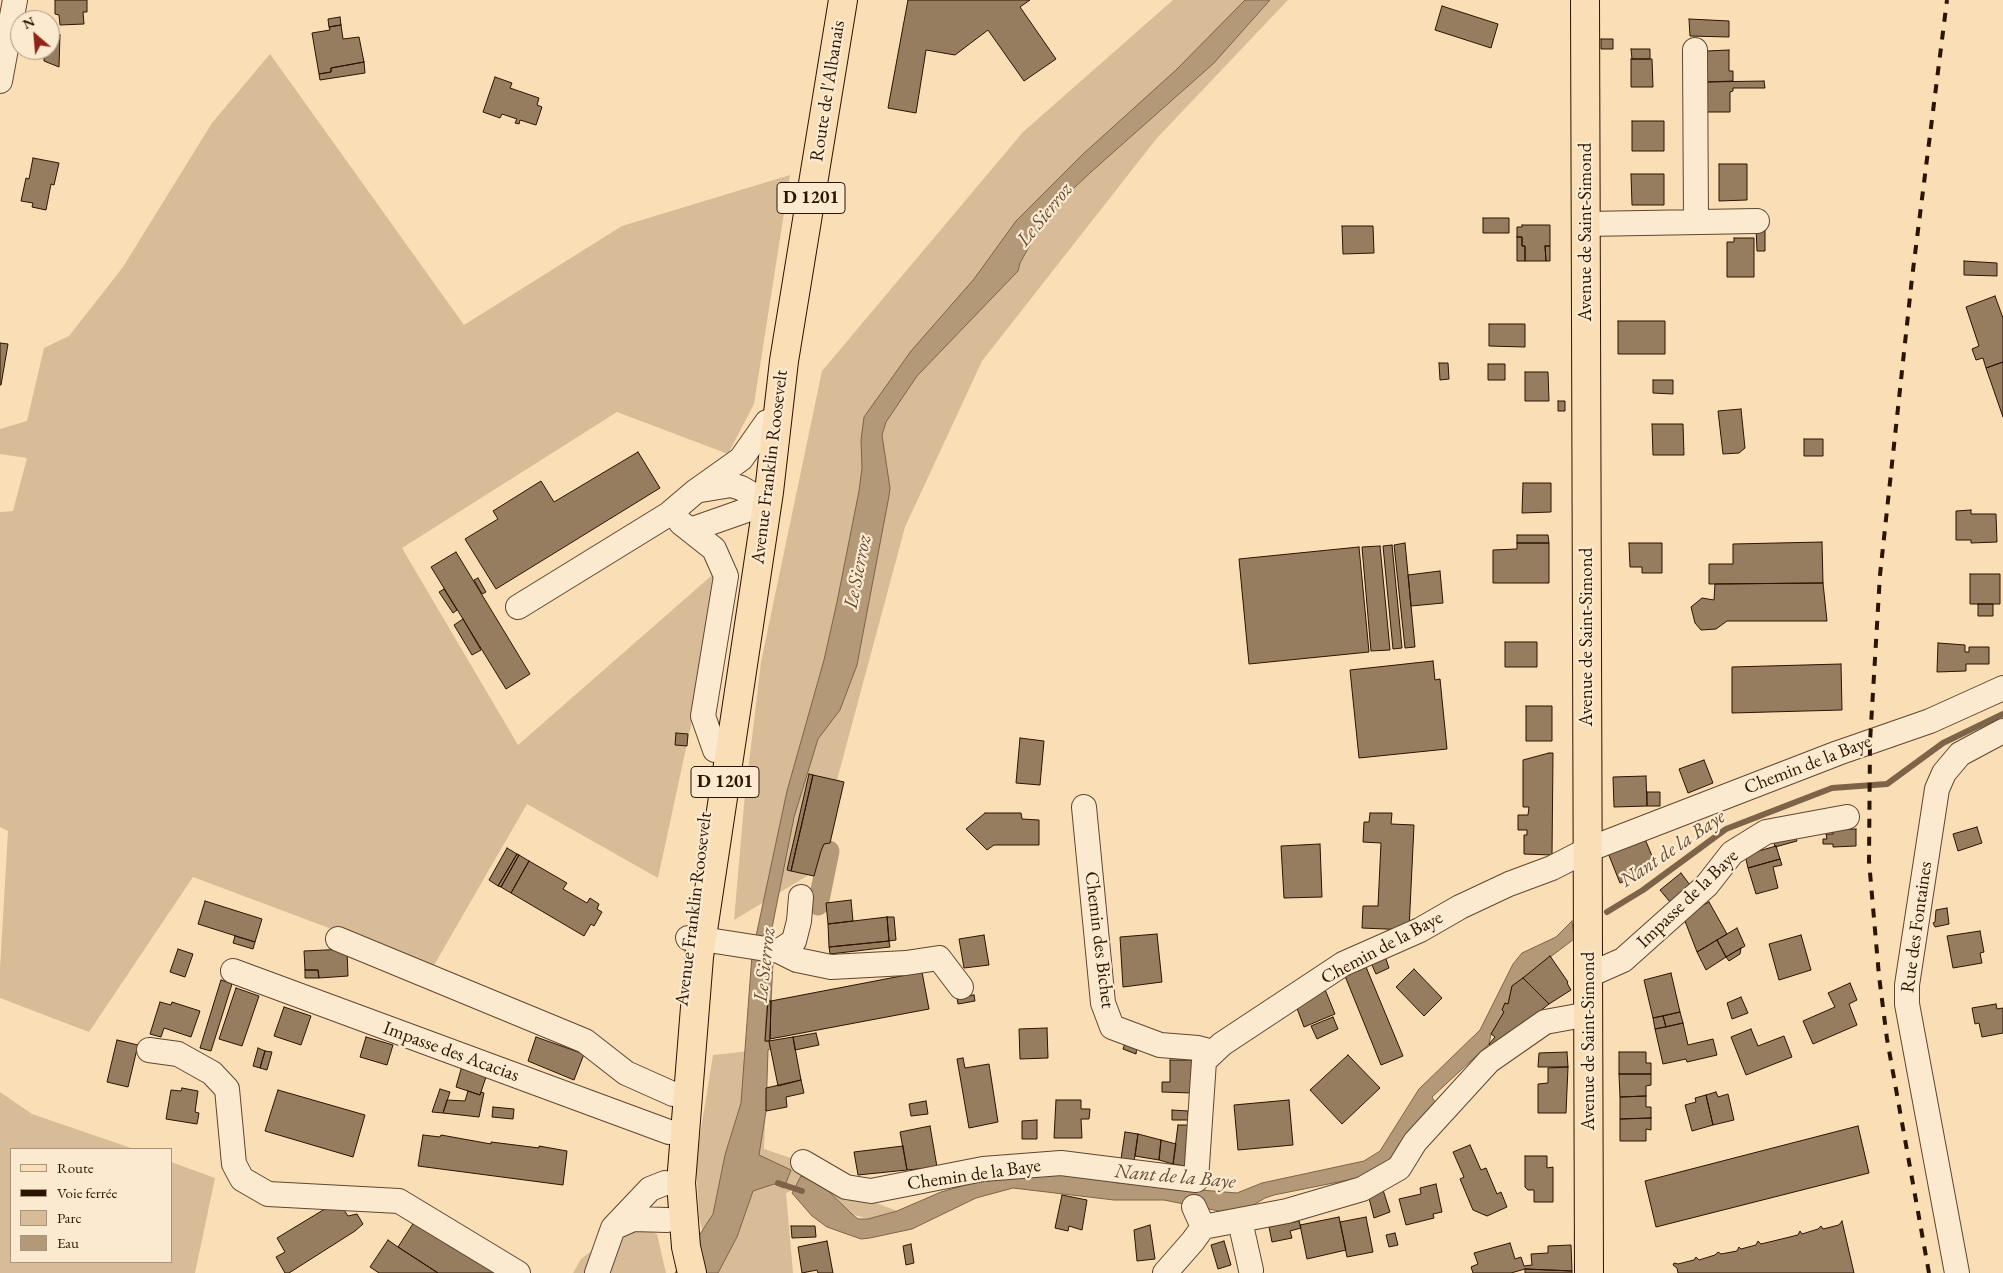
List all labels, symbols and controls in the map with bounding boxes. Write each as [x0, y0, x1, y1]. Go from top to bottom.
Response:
north arrow [10, 10, 60, 60]
text: N [20, 12, 38, 33]
street label: Route de l'Albanais [806, 19, 850, 163]
street label: Avenue de Saint-Simond [1575, 143, 1597, 321]
water label: Le Sierroz [1012, 178, 1078, 252]
road number: D 1201 [777, 182, 845, 214]
street label: Avenue Franklin Roosevelt [747, 369, 793, 565]
water label: Le Sierroz [839, 533, 877, 611]
street label: Avenue de Saint-Simond [1576, 548, 1598, 726]
street label: Chemin de la Baye [1741, 730, 1875, 800]
road number: D 1201 [691, 766, 759, 798]
water label: Nant de la Baye [1616, 805, 1730, 893]
street label: Avenue Franklin Roosevelt [671, 811, 717, 1007]
street label: Impasse de la Baye [1632, 845, 1744, 953]
street label: Rue des Fontaines [1897, 860, 1937, 994]
street label: Chemin des Bichet [1079, 870, 1119, 1010]
street label: Chemin de la Baye [1317, 906, 1447, 990]
water label: Le Sierroz [749, 926, 781, 1004]
street label: Avenue de Saint-Simond [1578, 952, 1600, 1130]
street label: Impasse des Acacias [380, 1017, 522, 1087]
legend [10, 1148, 172, 1263]
street label: Chemin de la Baye [906, 1154, 1042, 1196]
text: Route [57, 1158, 94, 1177]
water label: Nant de la Baye [1113, 1160, 1237, 1194]
text: Voie ferrée [57, 1183, 117, 1202]
text: Parc [57, 1208, 82, 1227]
text: Eau [57, 1233, 79, 1252]

